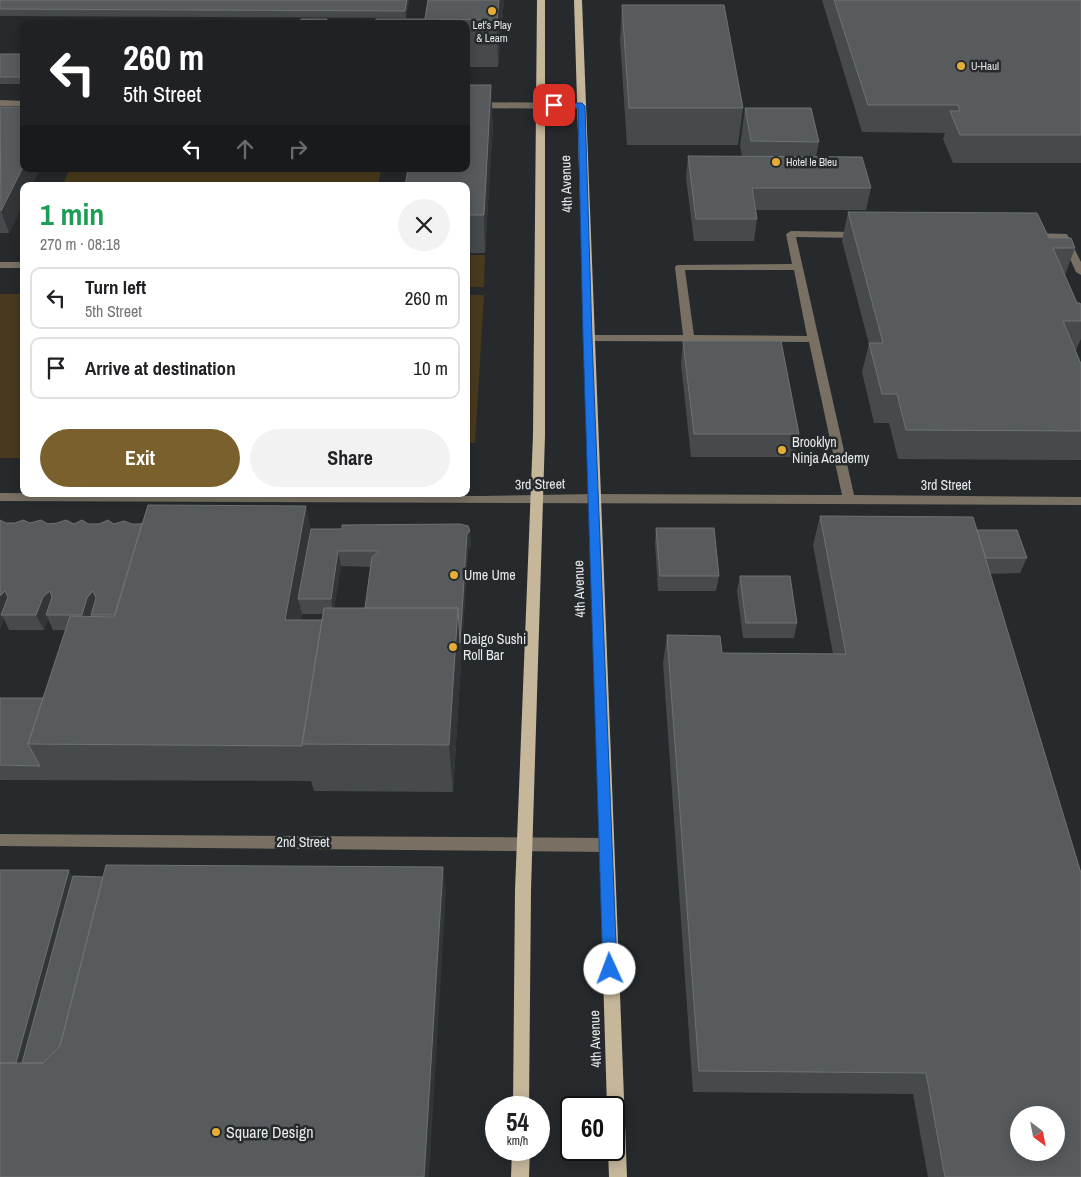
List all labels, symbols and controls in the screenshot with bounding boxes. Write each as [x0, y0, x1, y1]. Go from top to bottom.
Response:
marker: Let's Play & Learn [486, 5, 498, 17]
place label: Let's Play & Learn [473, 18, 512, 45]
text: 260 m [123, 34, 204, 81]
icon: left [40, 40, 105, 105]
place label: U-Haul [971, 59, 999, 73]
marker: U-Haul [955, 60, 967, 72]
text: 5th Street [123, 79, 201, 109]
pin [533, 84, 575, 126]
icon: arrive [540, 91, 568, 119]
icon: left [178, 135, 206, 163]
icon: ahead [231, 135, 259, 163]
icon: right [284, 135, 312, 163]
street label: 4th Avenue [556, 155, 576, 213]
place label: Hotel le Bleu [786, 155, 837, 169]
marker: Hotel le Bleu [770, 156, 782, 168]
text: 1 min [40, 194, 104, 234]
button: close [398, 199, 450, 251]
text: 270 m · 08:18 [40, 233, 120, 255]
text: Turn left [85, 274, 146, 300]
icon: left [42, 284, 70, 312]
text: 260 m [405, 285, 448, 311]
text: 5th Street [85, 300, 142, 322]
icon: arrive [42, 354, 70, 382]
text: Arrive at destination [85, 355, 236, 381]
text: 10 m [413, 355, 448, 381]
button: Exit [40, 429, 240, 487]
button: Share [250, 429, 450, 487]
place label: Brooklyn Ninja Academy [792, 433, 869, 467]
marker: Brooklyn Ninja Academy [776, 444, 788, 456]
street label: 3rd Street [515, 475, 565, 493]
street label: 3rd Street [921, 476, 971, 494]
street label: 4th Avenue [569, 560, 589, 618]
place label: Ume Ume [464, 566, 516, 584]
marker: Ume Ume [448, 569, 460, 581]
place label: Daigo Sushi Roll Bar [463, 630, 526, 664]
marker: Daigo Sushi Roll Bar [447, 641, 459, 653]
street label: 2nd Street [277, 833, 329, 851]
position arrow [583, 942, 635, 994]
street label: 4th Avenue [585, 1010, 605, 1068]
speed limit sign: 60 [560, 1096, 625, 1161]
text: 54 [506, 1105, 529, 1139]
north arrow [1010, 1106, 1065, 1161]
map controls [1010, 1106, 1065, 1161]
place label: Square Design [226, 1121, 314, 1143]
marker: Square Design [210, 1126, 222, 1138]
text: km/h [507, 1133, 528, 1149]

